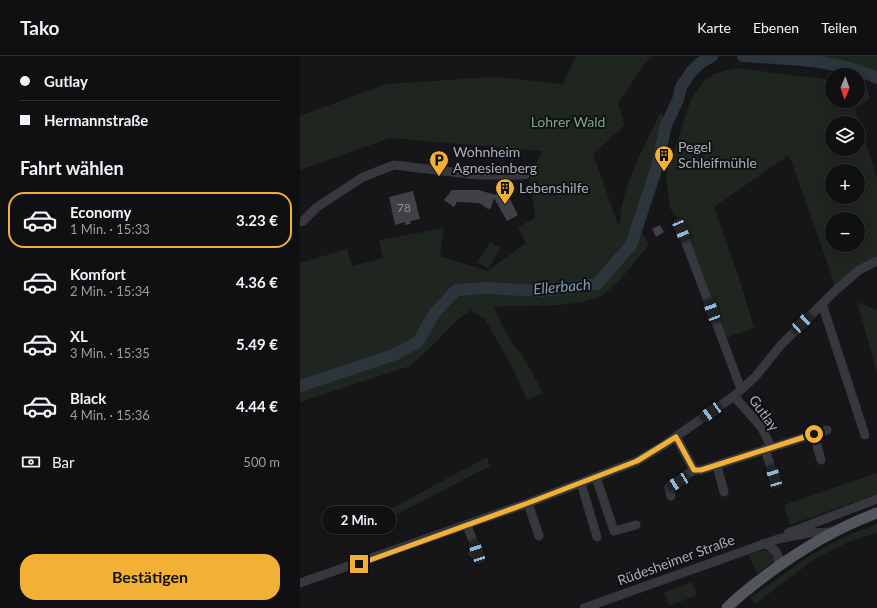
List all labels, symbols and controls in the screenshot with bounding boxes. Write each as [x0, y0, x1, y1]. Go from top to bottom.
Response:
text: Tako [20, 16, 60, 39]
text: Karte [697, 19, 731, 36]
text: Ebenen [753, 19, 799, 36]
text: Teilen [821, 19, 857, 36]
north arrow [825, 68, 865, 108]
map controls [825, 68, 865, 252]
text: Gutlay [44, 72, 88, 90]
text: Hermannstraße [44, 111, 148, 129]
park label: Lohrer Wald [531, 113, 605, 130]
button: layers [825, 116, 865, 156]
place label: Pegel Schleifmühle [678, 138, 757, 171]
place label: Wohnheim Agnesienberg [453, 143, 537, 176]
building icon: Pegel Schleifmühle [653, 144, 675, 172]
parking icon: Wohnheim Agnesienberg [428, 149, 450, 177]
text: Fahrt wählen [20, 157, 124, 179]
button: + [825, 164, 865, 204]
building icon: Lebenshilfe [494, 177, 516, 205]
place label: Lebenshilfe [519, 179, 589, 196]
house number: 78 [397, 200, 411, 215]
icon: car [22, 202, 58, 238]
text: Economy [70, 203, 131, 221]
text: 3.23 € [236, 211, 278, 229]
button: − [825, 212, 865, 252]
car [671, 217, 691, 243]
text: 1 Min. · 15:33 [70, 221, 150, 237]
icon: car [22, 264, 58, 300]
text: Komfort [70, 265, 126, 283]
text: 4.36 € [236, 273, 278, 291]
water label: Ellerbach [533, 275, 591, 297]
text: 2 Min. · 15:34 [70, 283, 150, 299]
car [702, 298, 722, 324]
car [789, 310, 815, 336]
icon: car [22, 326, 58, 362]
text: XL [70, 327, 88, 345]
text: 5.49 € [236, 335, 278, 353]
text: 3 Min. · 15:35 [70, 345, 150, 361]
icon: car [22, 388, 58, 424]
text: Black [70, 389, 106, 407]
street label: Gutlay [746, 391, 784, 435]
text: 4.44 € [236, 397, 278, 415]
car [698, 400, 724, 424]
text: 4 Min. · 15:36 [70, 407, 150, 423]
route start [805, 425, 823, 443]
icon: cash [20, 451, 42, 473]
text: Bar [52, 453, 75, 471]
text: 500 m [243, 454, 280, 470]
car [765, 464, 783, 490]
car [665, 471, 691, 493]
callout: 2 Min. [322, 506, 396, 534]
text: 2 Min. [341, 512, 377, 528]
street label: Rüdesheimer Straße [615, 530, 737, 589]
car [467, 539, 487, 565]
button: Bestätigen [20, 554, 280, 600]
route end [350, 555, 368, 573]

